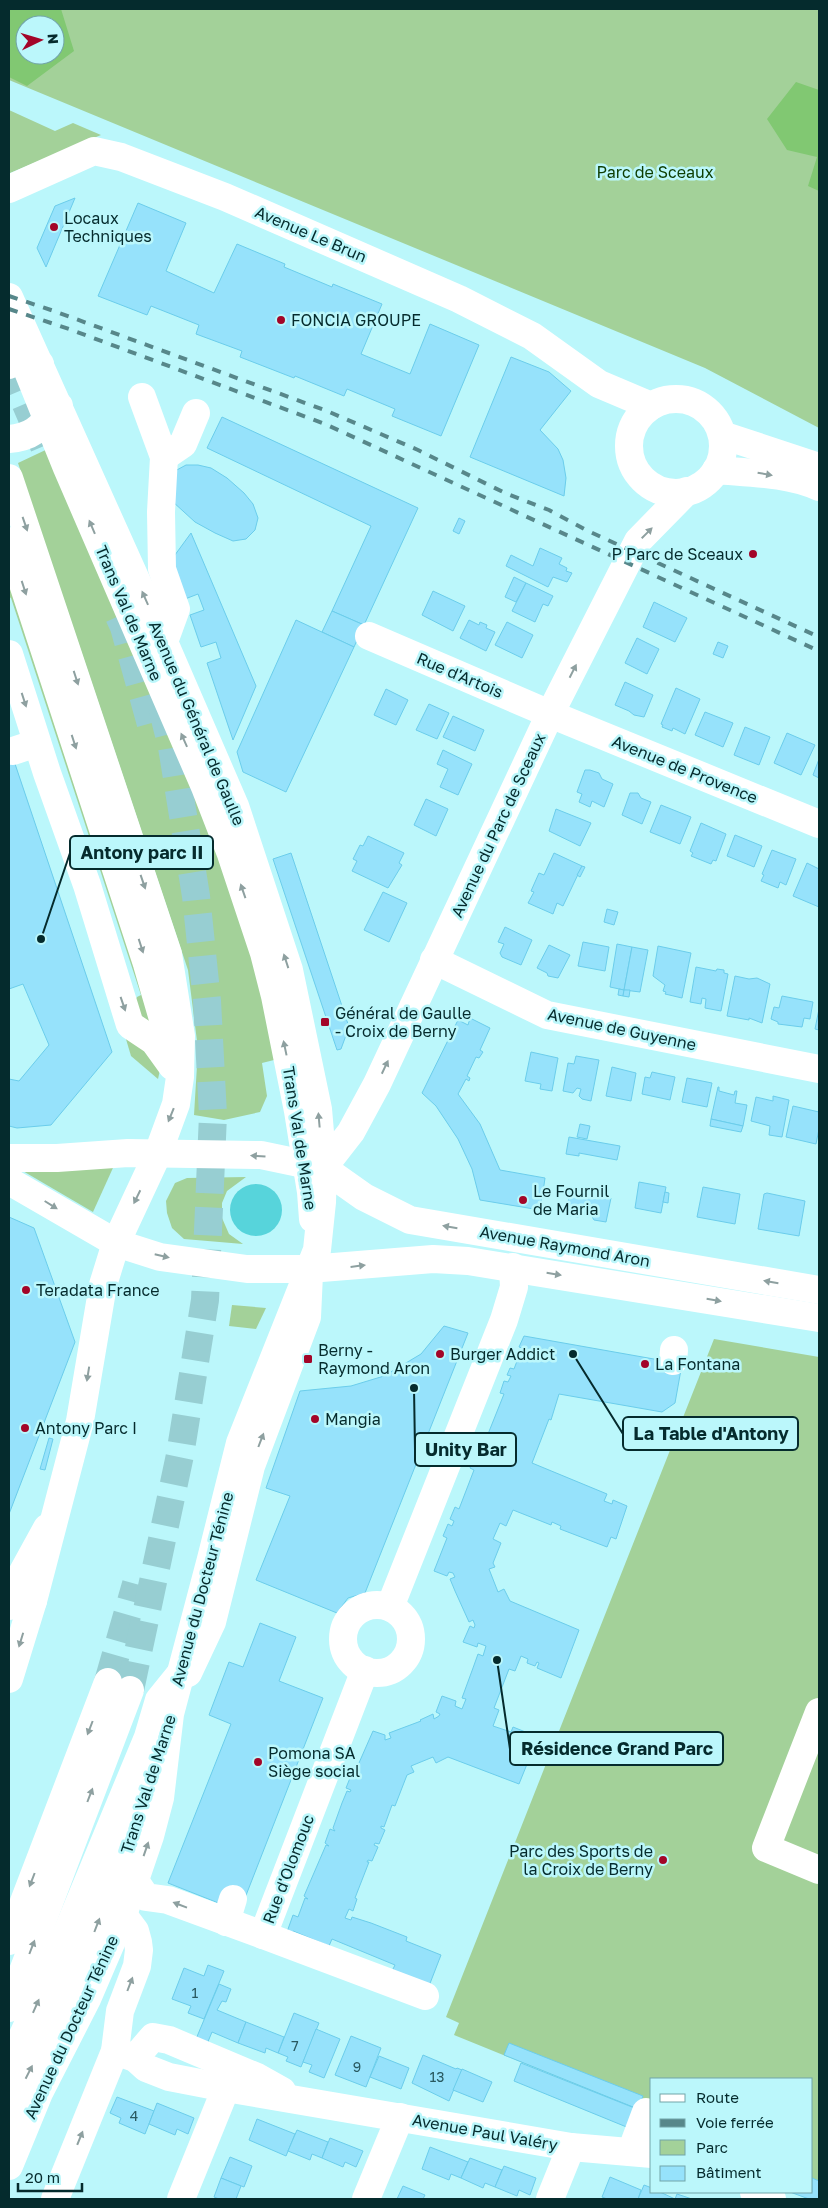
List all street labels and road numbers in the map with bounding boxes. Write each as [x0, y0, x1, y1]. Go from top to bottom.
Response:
street label: Avenue Le Brun [252, 202, 370, 266]
street label: Trans Val de Marne [91, 542, 167, 684]
street label: Avenue du Général de Gaulle [145, 618, 249, 828]
street label: Rue d'Artois [414, 648, 506, 702]
street label: Avenue du Parc de Sceaux [446, 729, 550, 920]
street label: Avenue de Provence [609, 731, 761, 807]
street label: Avenue de Guyenne [546, 1003, 698, 1055]
street label: Trans Val de Marne [279, 1065, 321, 1211]
street label: Avenue Raymond Aron [478, 1221, 652, 1271]
street label: Avenue du Docteur Ténine [166, 1490, 238, 1688]
street label: Trans Val de Marne [116, 1712, 180, 1856]
street label: Rue d'Olomouc [258, 1811, 318, 1926]
street label: Avenue du Docteur Ténine [20, 1932, 122, 2122]
street label: Avenue Paul Valéry [411, 2109, 559, 2155]

